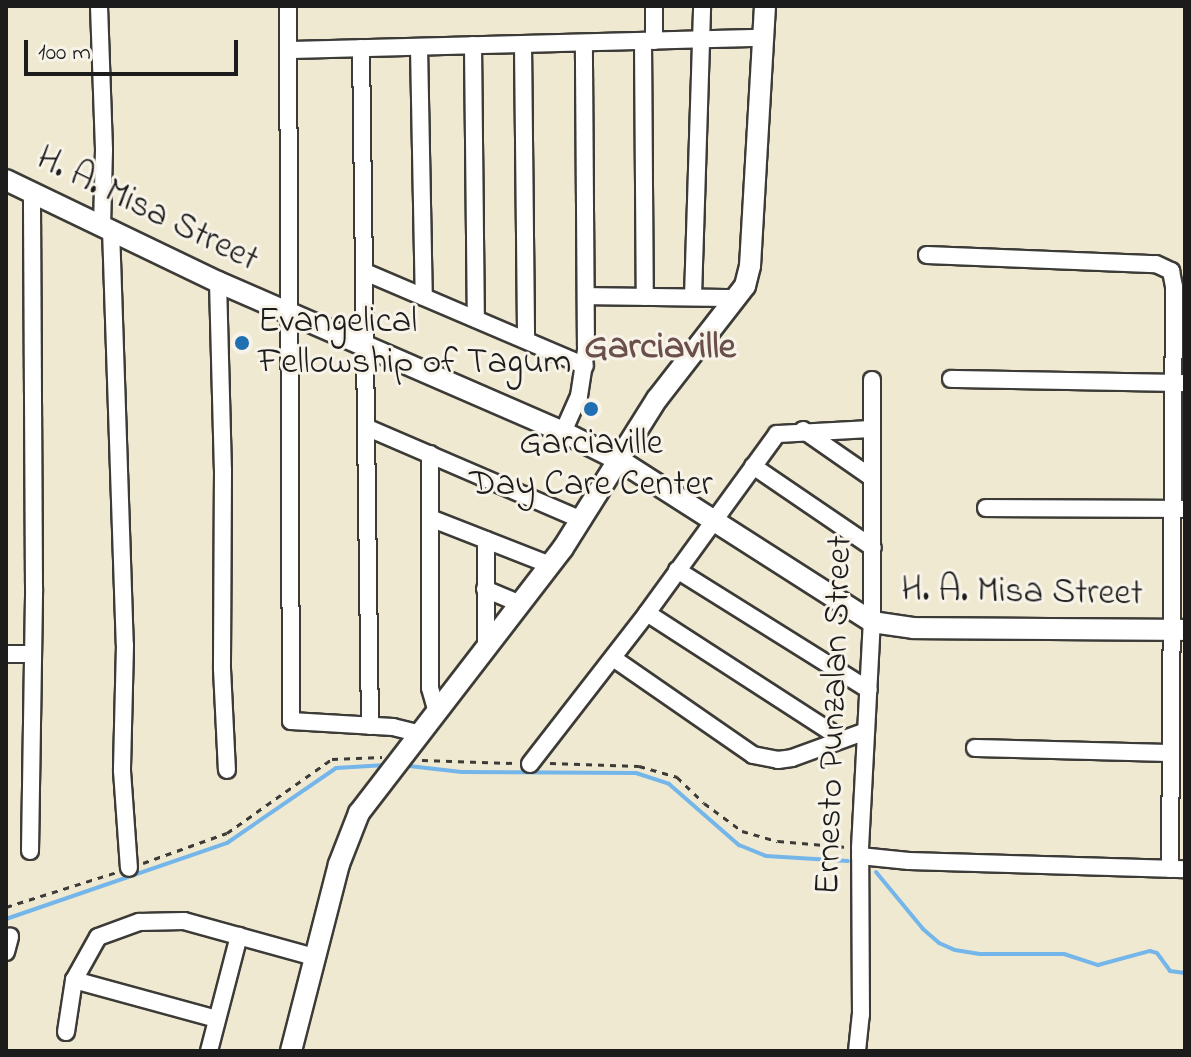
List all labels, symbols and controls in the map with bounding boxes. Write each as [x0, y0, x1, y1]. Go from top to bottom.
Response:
scale bar [28, 24, 242, 74]
text: 100 m [38, 36, 91, 71]
street label: H. A. Misa Street [29, 138, 265, 282]
place label: Evangelical Fellowship of Tagum [258, 300, 571, 385]
district label: Garciaville [584, 326, 736, 372]
marker: Evangelical Fellowship of Tagum [233, 334, 251, 352]
marker: Garciaville Day Care Center [582, 400, 600, 418]
place label: Garciaville Day Care Center [469, 422, 713, 507]
street label: Ernesto Punzalan Street [807, 535, 863, 895]
street label: H. A. Misa Street [901, 569, 1143, 617]

